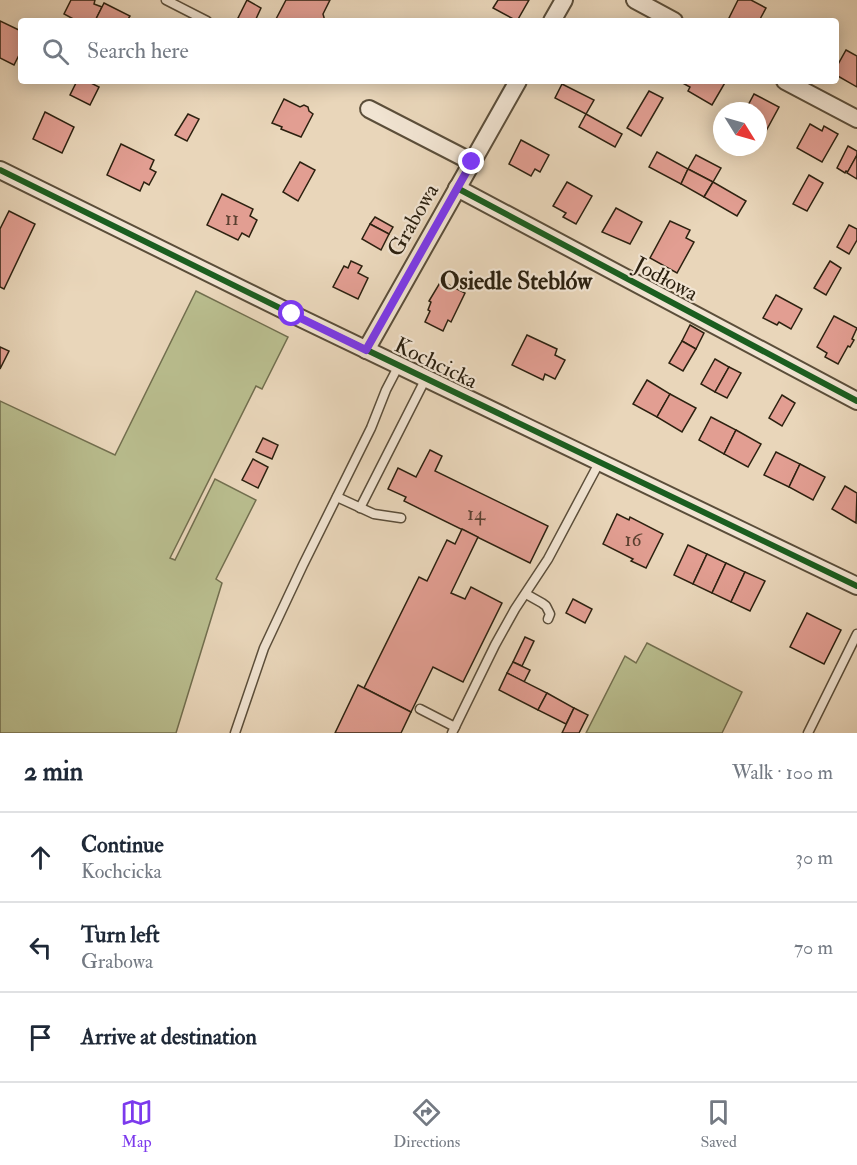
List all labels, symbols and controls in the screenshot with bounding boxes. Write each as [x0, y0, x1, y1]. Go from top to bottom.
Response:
search box [18, 18, 839, 84]
icon: search [39, 35, 72, 68]
text: Search here [87, 37, 189, 65]
north arrow [713, 102, 767, 156]
route end [458, 148, 484, 174]
street label: Grabowa [381, 178, 445, 261]
house number: 11 [225, 206, 239, 231]
street label: Jodłowa [628, 250, 704, 308]
district label: Osiedle Steblów [440, 266, 593, 297]
route start [278, 300, 304, 326]
street label: Kochcicka [390, 331, 483, 395]
house number: 14 [467, 501, 486, 526]
house number: 16 [624, 527, 642, 552]
text: 2 min [24, 756, 83, 788]
text: Walk · 100 m [732, 760, 833, 785]
text: Continue [81, 831, 164, 859]
icon: ahead [24, 841, 57, 874]
text: 30 m [795, 845, 833, 870]
text: Kochcicka [81, 859, 162, 884]
text: Turn left [81, 921, 160, 949]
icon: left [24, 931, 57, 964]
text: 70 m [794, 935, 833, 960]
text: Grabowa [81, 949, 153, 974]
icon: arrive [24, 1021, 57, 1054]
text: Arrive at destination [81, 1023, 257, 1051]
tab: Map [120, 1096, 153, 1152]
tab: Directions [393, 1096, 460, 1152]
tab: Saved [700, 1096, 737, 1152]

